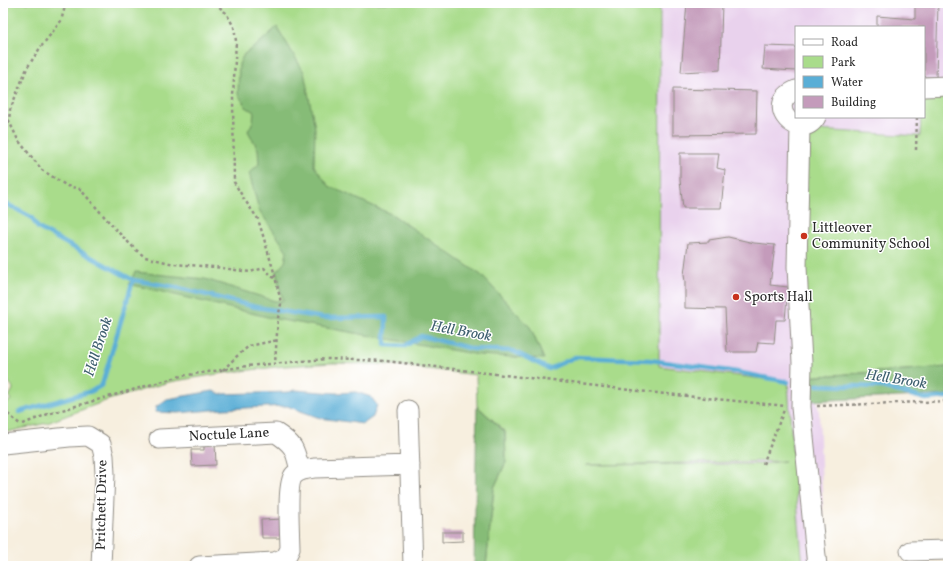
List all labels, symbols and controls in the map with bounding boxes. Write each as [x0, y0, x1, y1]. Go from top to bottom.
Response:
legend [795, 26, 925, 118]
text: Road [831, 35, 858, 51]
text: Park [831, 55, 856, 71]
text: Water [831, 75, 863, 91]
text: Building [831, 95, 876, 111]
place label: Littleover Community School [812, 219, 930, 254]
marker: Littleover Community School [799, 231, 809, 241]
place label: Sports Hall [744, 288, 813, 307]
marker: Sports Hall [731, 292, 741, 302]
water label: Hell Brook [80, 314, 119, 379]
water label: Hell Brook [429, 316, 493, 348]
water label: Hell Brook [864, 365, 928, 395]
street label: Noctule Lane [188, 423, 270, 447]
street label: Pritchett Drive [92, 459, 112, 550]

